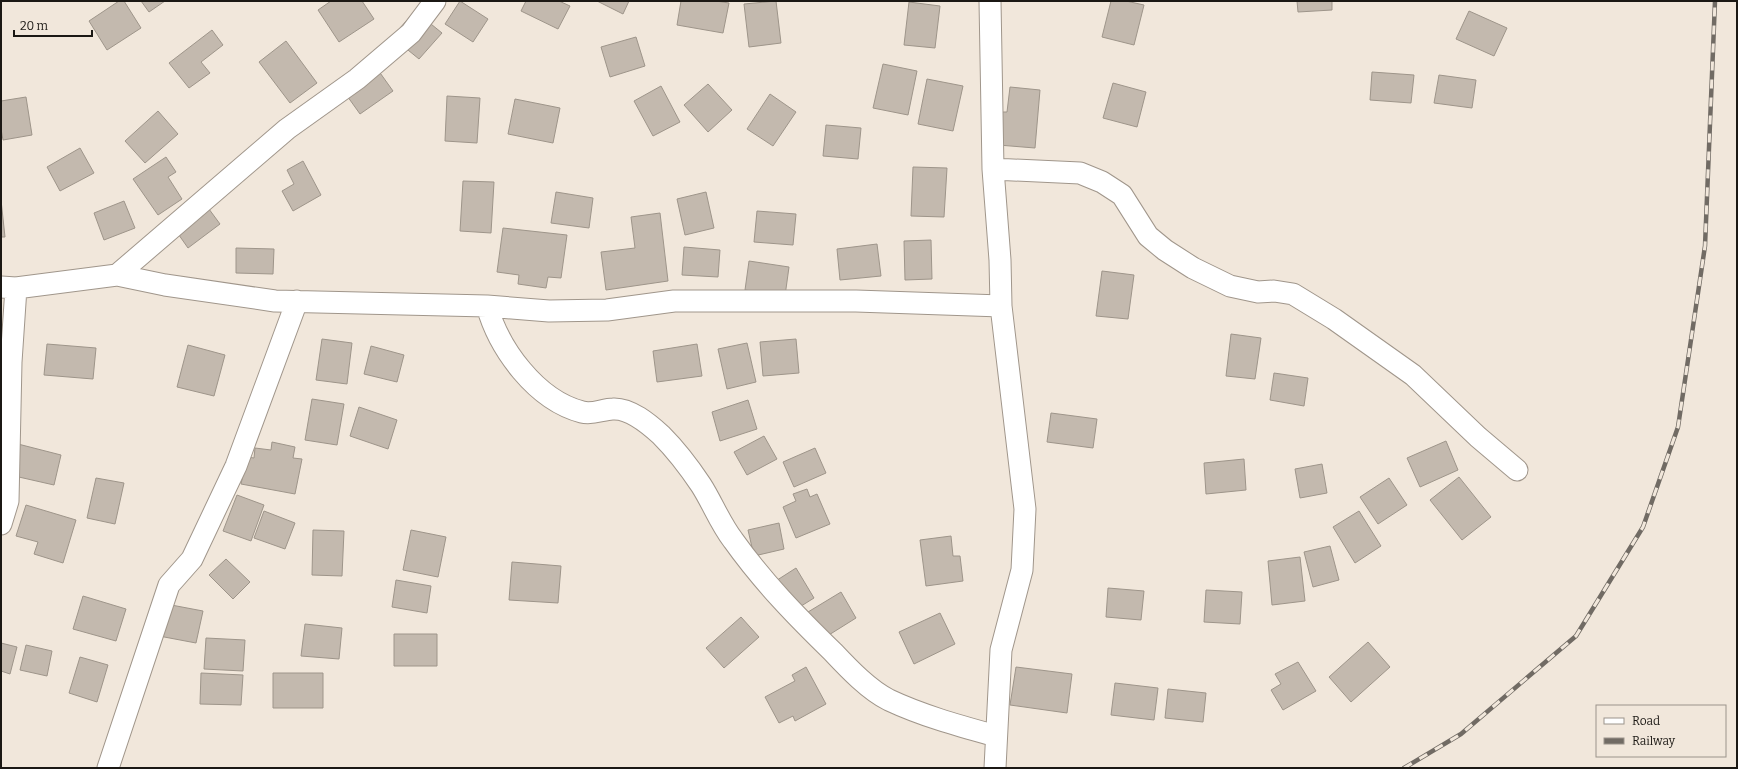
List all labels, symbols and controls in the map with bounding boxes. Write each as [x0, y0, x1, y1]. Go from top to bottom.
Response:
scale bar [14, 12, 92, 38]
text: 20 m [20, 19, 49, 33]
legend [1596, 705, 1726, 757]
text: Road [1632, 714, 1660, 728]
text: Railway [1632, 734, 1676, 748]

